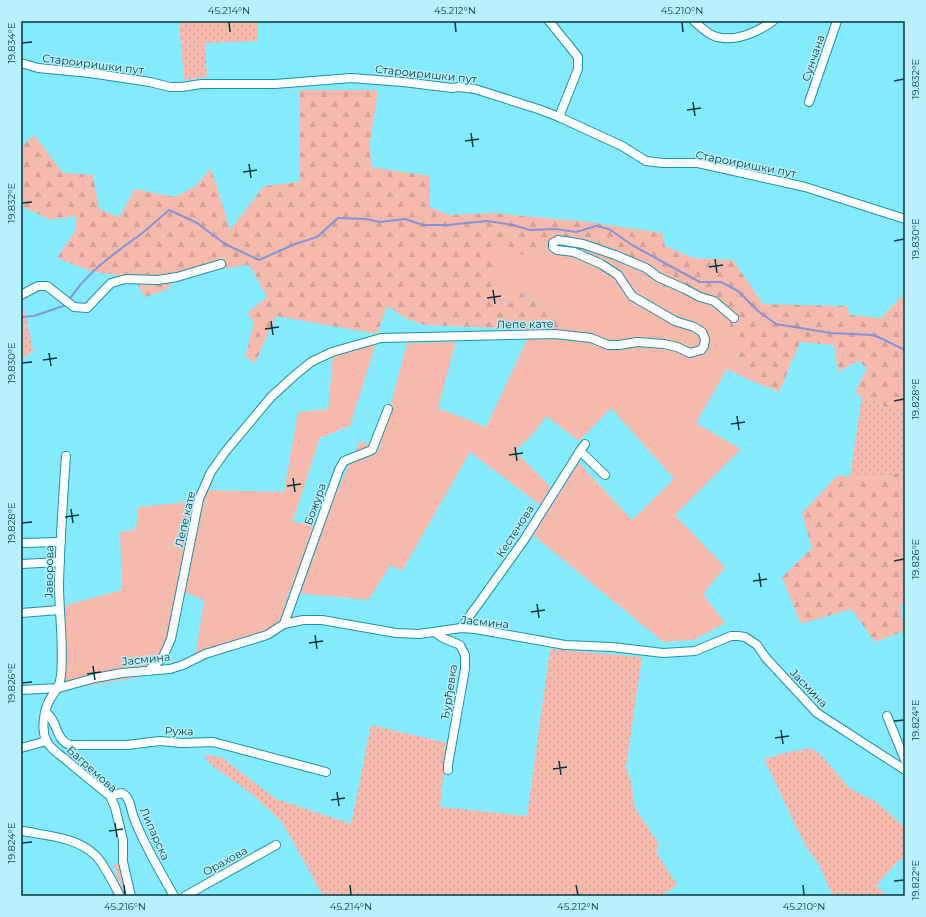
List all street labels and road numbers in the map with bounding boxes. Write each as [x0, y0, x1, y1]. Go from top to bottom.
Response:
street label: Сунчана [799, 33, 827, 83]
street label: Староиришки пут [41, 51, 145, 77]
street label: Староиришки пут [374, 62, 478, 86]
street label: Староиришки пут [694, 147, 798, 181]
street label: Лепе кате [496, 317, 554, 331]
street label: Божура [301, 481, 329, 527]
street label: Лепе кате [172, 489, 198, 548]
street label: Кестенова [493, 502, 537, 560]
street label: Јаворова [42, 545, 56, 599]
street label: Јасмина [460, 613, 510, 631]
street label: Јасмина [121, 650, 171, 668]
street label: Ђурђевка [438, 663, 460, 721]
street label: Јасмина [787, 666, 831, 710]
street label: Ружа [164, 724, 194, 738]
street label: Багремова [64, 743, 120, 795]
street label: Липарска [137, 805, 173, 863]
street label: Орахова [200, 843, 250, 879]

